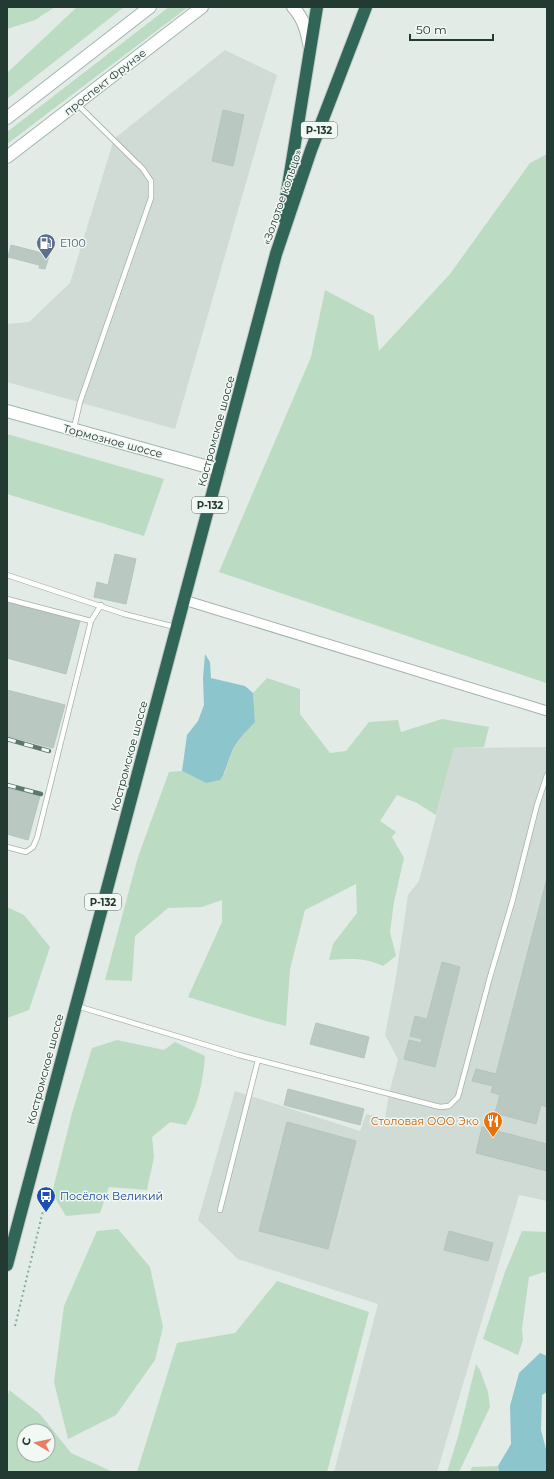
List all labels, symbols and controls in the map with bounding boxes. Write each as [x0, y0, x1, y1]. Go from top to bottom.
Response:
scale bar [410, 16, 493, 42]
text: 50 m [416, 22, 447, 37]
street label: проспект Фрунзе [61, 45, 149, 118]
road number: Р-132 [301, 122, 337, 138]
street label: «Золотое кольцо» [259, 147, 305, 247]
fuel station icon: E100 [35, 232, 57, 260]
place label: E100 [60, 236, 86, 250]
street label: Костромское шоссе [194, 374, 238, 488]
street label: Тормозное шоссе [62, 421, 164, 461]
road number: Р-132 [192, 497, 228, 513]
street label: Костромское шоссе [107, 699, 151, 813]
road number: Р-132 [85, 894, 121, 910]
street label: Костромское шоссе [23, 1012, 67, 1126]
restaurant icon: Столовая ООО Эко [482, 1110, 504, 1138]
place label: Столовая ООО Эко [371, 1114, 479, 1128]
bus stop icon: Посёлок Великий [35, 1185, 57, 1213]
place label: Посёлок Великий [60, 1189, 163, 1203]
north arrow [16, 1423, 56, 1463]
text: С [19, 1436, 34, 1446]

